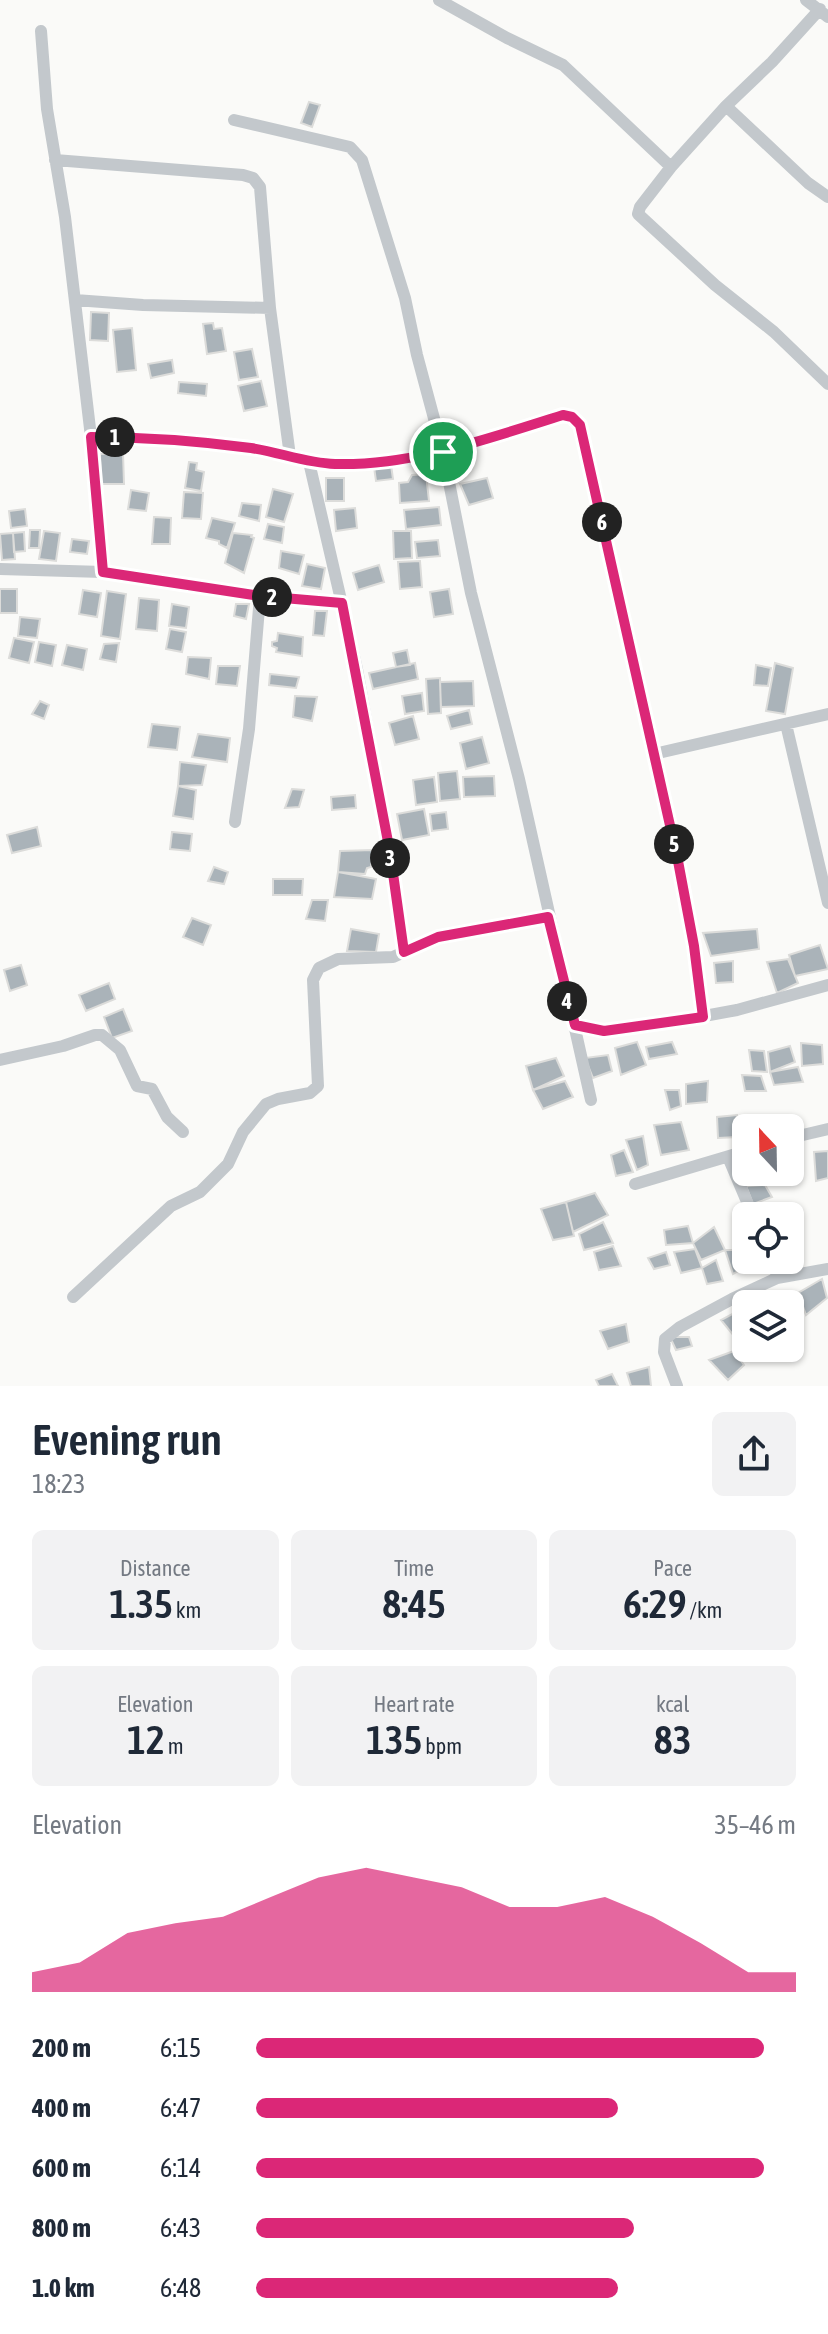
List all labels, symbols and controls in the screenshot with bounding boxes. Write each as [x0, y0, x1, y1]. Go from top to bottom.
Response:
pin: 1 [95, 417, 135, 457]
pin [409, 418, 477, 486]
text: 1 [110, 424, 120, 450]
icon: arrive [421, 430, 465, 474]
pin: 6 [582, 502, 622, 542]
text: 6 [597, 509, 607, 535]
pin: 2 [252, 577, 292, 617]
text: 2 [267, 584, 277, 610]
pin: 5 [654, 824, 694, 864]
text: 5 [669, 831, 679, 857]
pin: 3 [370, 838, 410, 878]
text: 3 [385, 845, 395, 871]
pin: 4 [547, 981, 587, 1021]
text: 4 [562, 988, 572, 1014]
north arrow [732, 1114, 804, 1186]
map controls [732, 1114, 804, 1362]
button: locate [732, 1202, 804, 1274]
button: layers [732, 1290, 804, 1362]
button: share [712, 1412, 796, 1496]
text: Evening run [32, 1414, 222, 1464]
text: 18:23 [32, 1469, 86, 1499]
text: Distance [120, 1555, 191, 1581]
text: Time [394, 1555, 434, 1581]
text: Pace [653, 1555, 692, 1581]
text: 1.35 [109, 1581, 173, 1626]
text: 8:45 [382, 1581, 446, 1626]
text: 6:29 [623, 1581, 686, 1626]
text: km [173, 1597, 201, 1623]
text: /km [686, 1597, 722, 1623]
text: Elevation [117, 1691, 193, 1717]
text: Heart rate [373, 1691, 455, 1717]
text: kcal [656, 1691, 689, 1717]
text: 12 [127, 1717, 165, 1762]
text: 135 [366, 1717, 422, 1762]
text: 83 [654, 1717, 691, 1762]
text: m [165, 1733, 184, 1759]
text: bpm [422, 1733, 462, 1759]
text: Elevation [32, 1810, 122, 1840]
text: 35–46 m [714, 1810, 796, 1840]
text: 200 m [32, 2033, 91, 2063]
text: 6:15 [160, 2033, 201, 2063]
text: 400 m [32, 2093, 91, 2123]
text: 6:47 [160, 2093, 201, 2123]
text: 600 m [32, 2153, 91, 2183]
text: 6:14 [160, 2153, 201, 2183]
text: 800 m [32, 2213, 91, 2243]
text: 6:43 [160, 2213, 201, 2243]
text: 1.0 km [32, 2273, 95, 2303]
text: 6:48 [160, 2273, 201, 2303]

